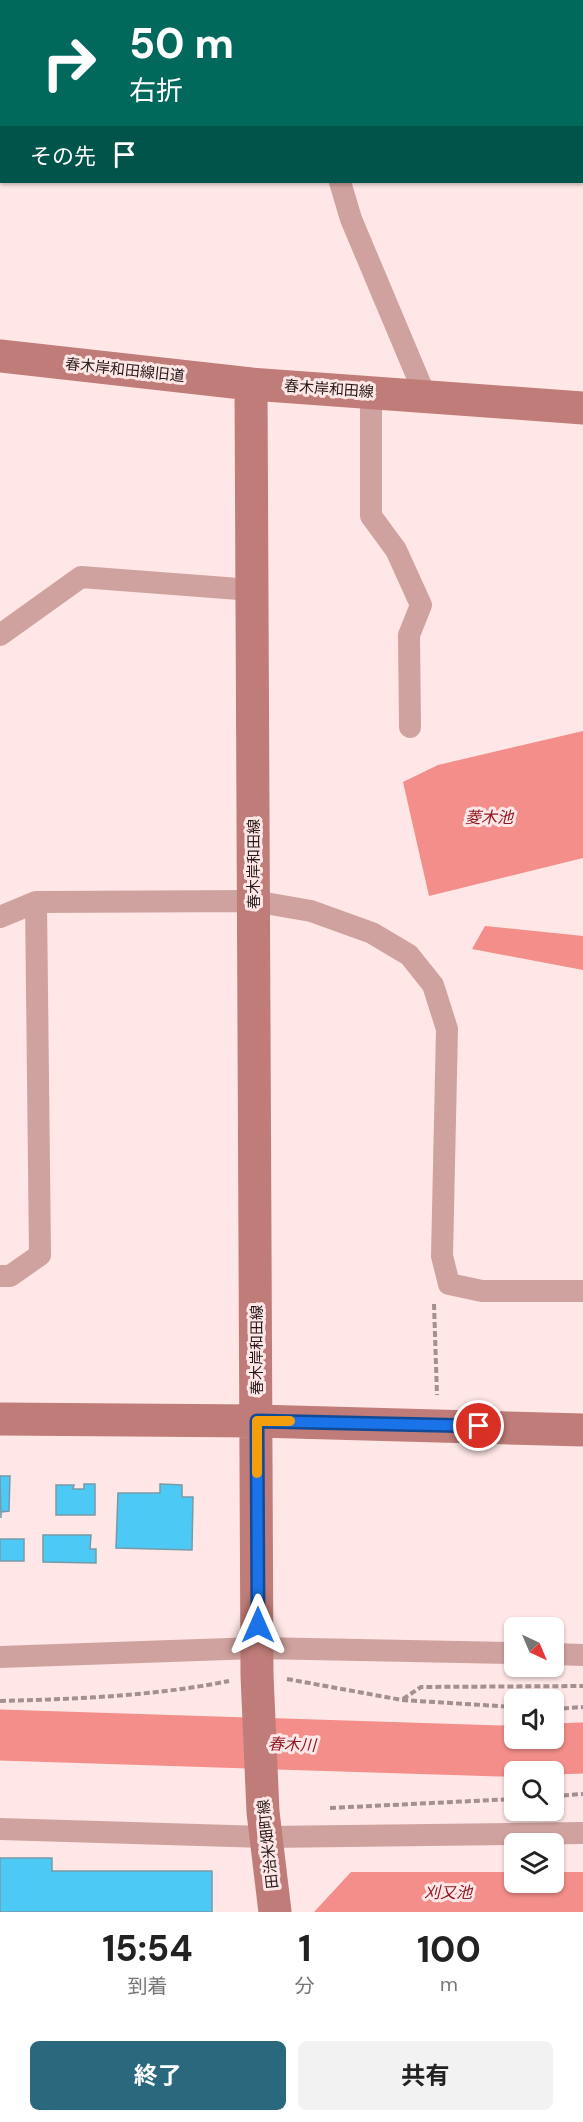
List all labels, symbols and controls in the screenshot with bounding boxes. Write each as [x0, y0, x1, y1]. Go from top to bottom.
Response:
text: 50 m [129, 16, 234, 71]
icon: right [30, 24, 108, 102]
text: 右折 [129, 73, 183, 108]
icon: arrive [108, 138, 141, 171]
text: その先 [30, 142, 96, 171]
street label: 春木岸和田線旧道 [64, 354, 186, 386]
street label: 春木岸和田線 [283, 376, 375, 402]
water label: 菱木池 [465, 807, 515, 828]
street label: 春木岸和田線 [244, 819, 264, 909]
street label: 春木岸和田線 [247, 1305, 267, 1395]
pin [453, 1400, 504, 1451]
icon: arrive [462, 1409, 495, 1442]
position arrow [226, 1593, 290, 1657]
north arrow [504, 1617, 564, 1677]
map controls [504, 1617, 564, 1893]
button: sound [504, 1689, 564, 1749]
water label: 春木川 [268, 1733, 318, 1756]
button: search [504, 1761, 564, 1821]
street label: 田治米畑町線 [253, 1798, 283, 1890]
button: layers [504, 1833, 564, 1893]
water label: 刈又池 [424, 1882, 474, 1903]
text: 15:54 [102, 1925, 193, 1972]
text: 1 [298, 1925, 311, 1972]
text: 100 [417, 1926, 481, 1973]
text: m [440, 1971, 458, 1997]
text: 到着 [127, 1973, 167, 1999]
text: 分 [295, 1973, 315, 1999]
button: 終了 [30, 2041, 286, 2110]
button: 共有 [298, 2041, 553, 2110]

